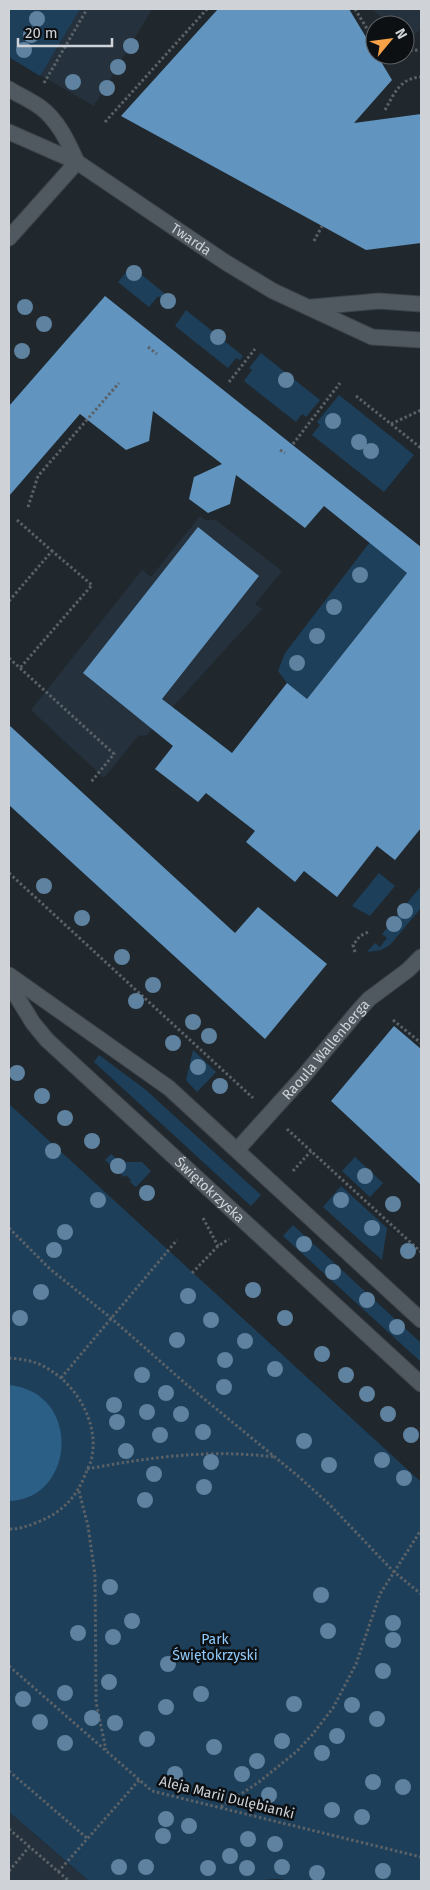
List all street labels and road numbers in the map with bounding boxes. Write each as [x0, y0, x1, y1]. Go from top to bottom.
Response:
street label: Twarda [167, 220, 214, 259]
street label: Raoula Wallenberga [279, 996, 373, 1103]
street label: Świętokrzyska [171, 1153, 248, 1226]
street label: Aleja Marii Dulębianki [158, 1772, 296, 1822]

